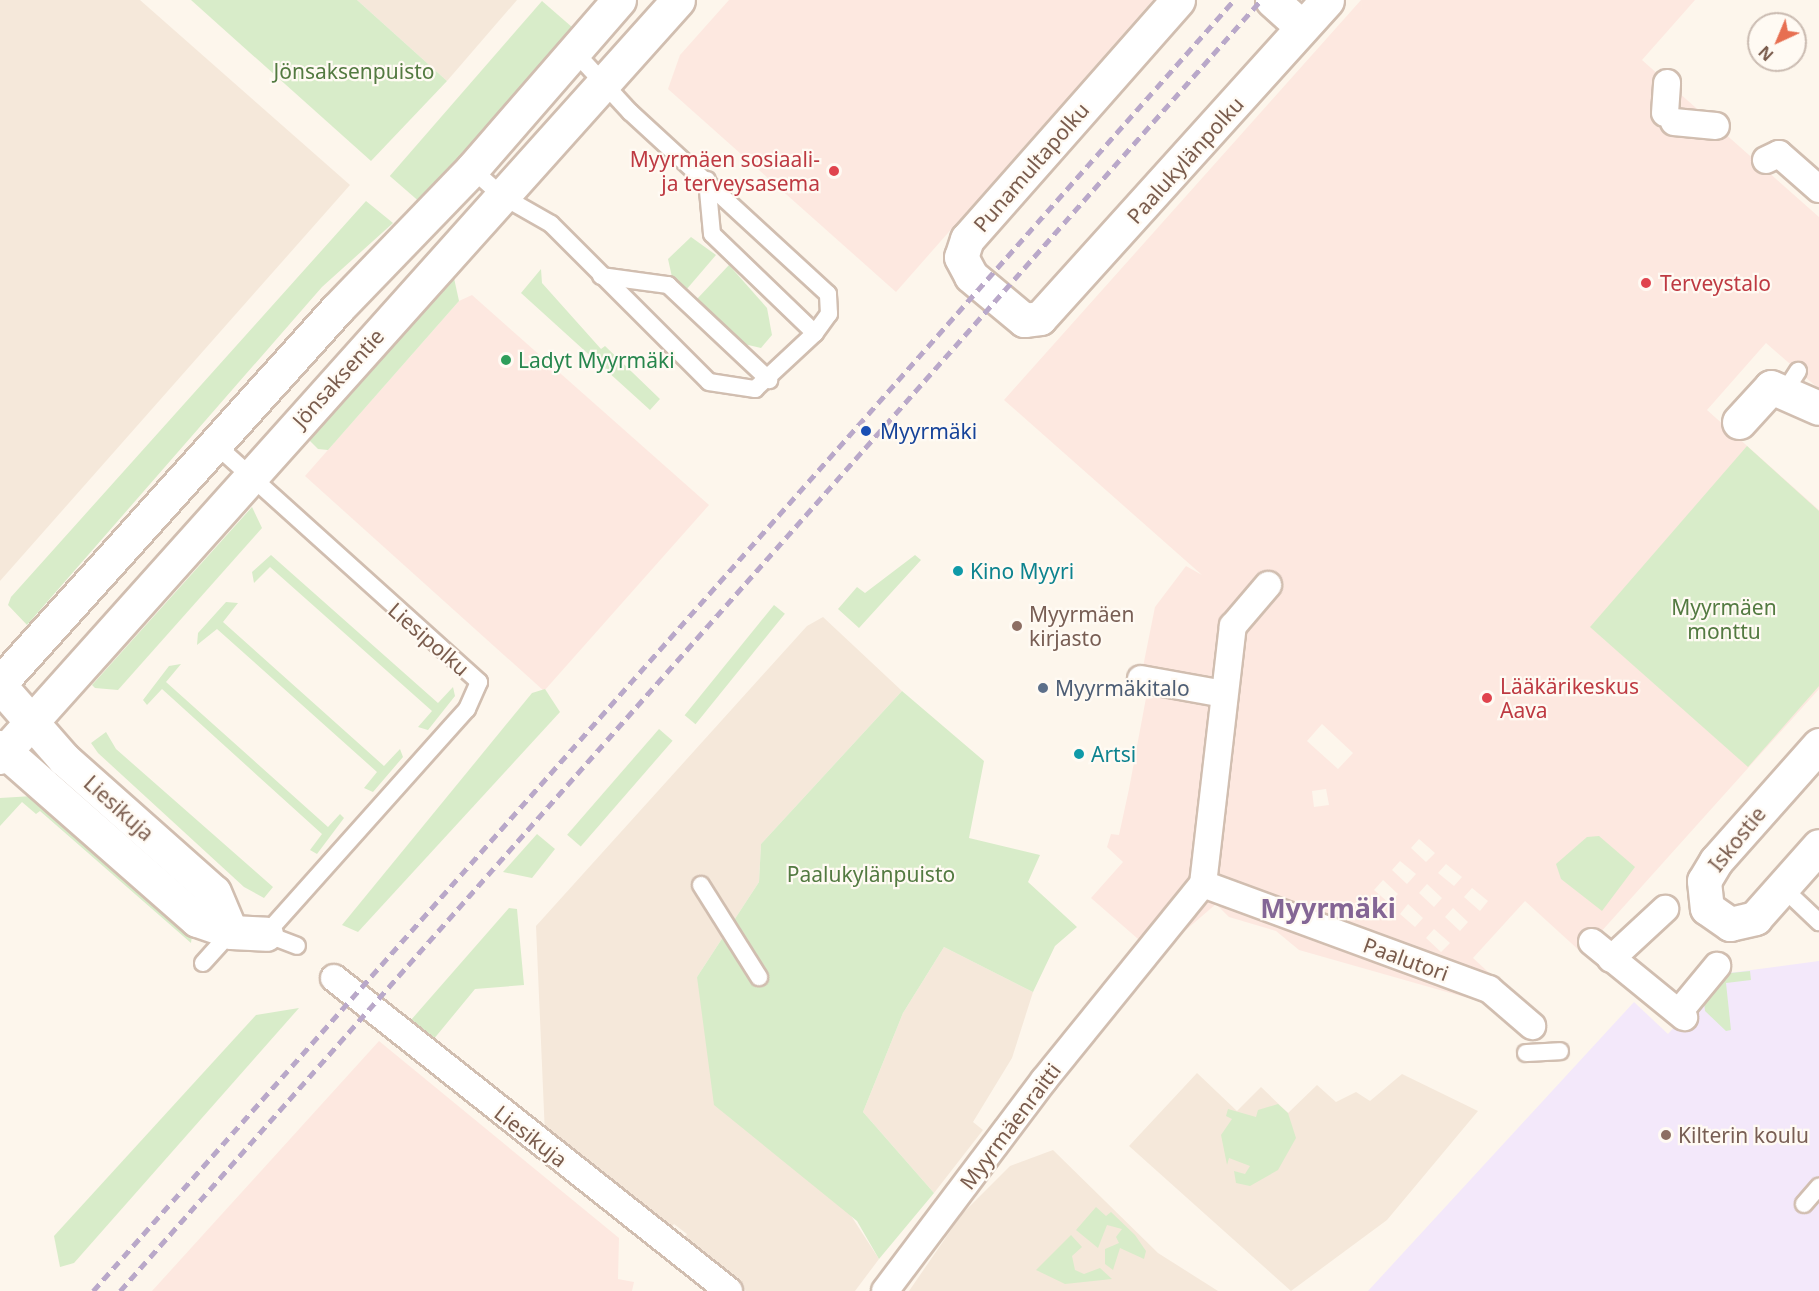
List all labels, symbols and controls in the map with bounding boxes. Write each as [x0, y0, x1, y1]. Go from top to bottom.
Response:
north arrow [1747, 12, 1807, 72]
text: N [1754, 41, 1778, 66]
park label: Jönsaksenpuisto [273, 58, 435, 84]
street label: Paalukylänpolku [1121, 91, 1249, 229]
street label: Punamultapolku [968, 97, 1094, 237]
place label: Myyrmäen sosiaali- ja terveysasema [630, 146, 820, 196]
marker: Myyrmäen sosiaali- ja terveysasema [825, 162, 843, 180]
place label: Terveystalo [1660, 270, 1771, 296]
marker: Terveystalo [1637, 274, 1655, 292]
street label: Jönsaksentie [287, 323, 389, 433]
place label: Ladyt Myyrmäki [518, 347, 675, 373]
marker: Ladyt Myyrmäki [499, 353, 513, 367]
place label: Myyrmäki [880, 418, 977, 444]
marker: Myyrmäki [857, 422, 875, 440]
place label: Kino Myyri [970, 558, 1074, 584]
marker: Kino Myyri [951, 564, 965, 578]
park label: Myyrmäen monttu [1671, 594, 1777, 644]
street label: Liesipolku [383, 597, 475, 681]
place label: Myyrmäen kirjasto [1029, 601, 1134, 651]
marker: Myyrmäen kirjasto [1010, 619, 1024, 633]
place label: Lääkärikeskus Aava [1500, 673, 1639, 723]
place label: Myyrmäkitalo [1055, 675, 1190, 701]
marker: Myyrmäkitalo [1036, 681, 1050, 695]
marker: Lääkärikeskus Aava [1478, 689, 1496, 707]
place label: Artsi [1091, 741, 1136, 767]
marker: Artsi [1072, 747, 1086, 761]
street label: Liesikuja [79, 770, 159, 846]
street label: Iskostie [1703, 802, 1771, 876]
park label: Paalukylänpuisto [787, 861, 955, 887]
district label: Myyrmäki [1260, 892, 1396, 924]
street label: Paalutori [1360, 932, 1452, 986]
street label: Myyrmäenraitti [954, 1058, 1066, 1194]
street label: Liesikuja [490, 1100, 572, 1172]
place label: Kilterin koulu [1678, 1122, 1809, 1148]
marker: Kilterin koulu [1659, 1128, 1673, 1142]

